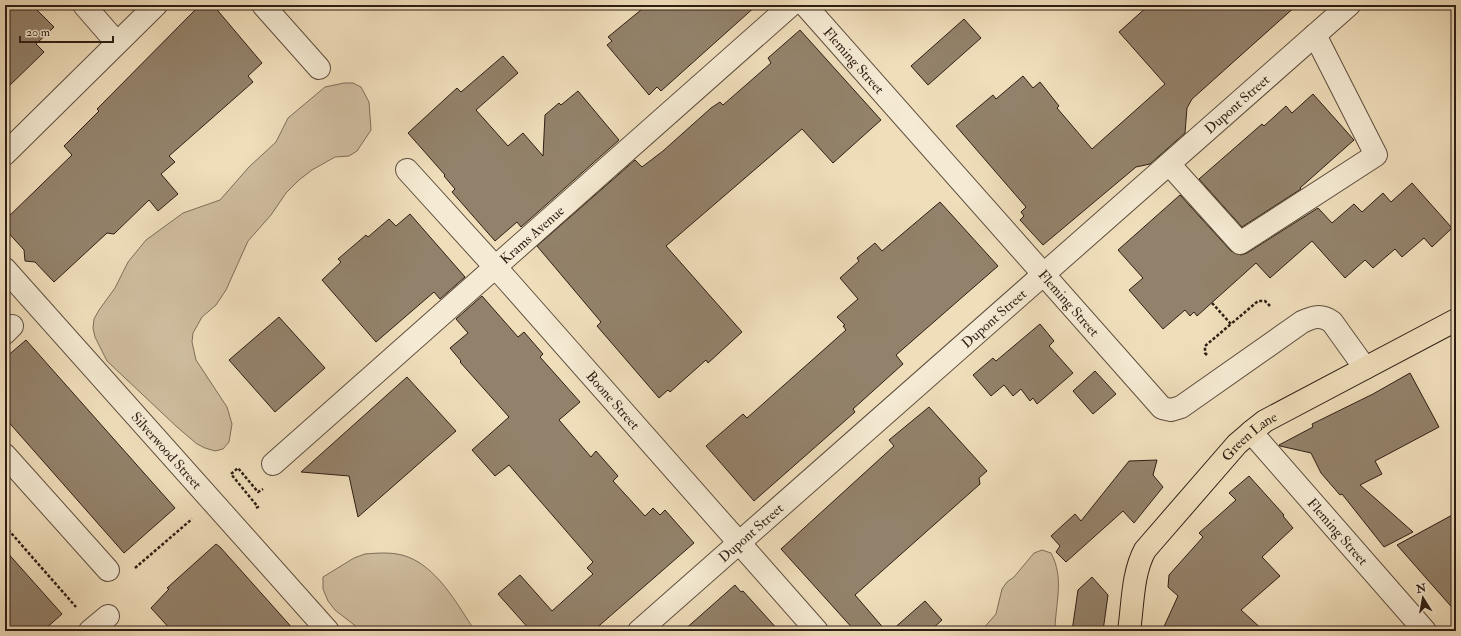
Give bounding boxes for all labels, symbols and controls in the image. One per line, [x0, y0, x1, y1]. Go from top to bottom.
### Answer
scale bar [20, 18, 113, 44]
street label: Fleming Street [820, 24, 888, 98]
text: 20 m [26, 25, 51, 40]
street label: Dupont Street [1201, 71, 1273, 137]
street label: Krams Avenue [497, 202, 568, 268]
street label: Fleming Street [1034, 266, 1103, 341]
street label: Dupont Street [958, 285, 1030, 352]
street label: Boone Street [582, 368, 643, 434]
street label: Green Lane [1218, 408, 1280, 465]
street label: Silverwood Street [128, 409, 206, 493]
street label: Fleming Street [1304, 495, 1372, 569]
street label: Dupont Street [715, 499, 787, 566]
north arrow [1403, 578, 1443, 618]
text: N [1414, 581, 1428, 596]

